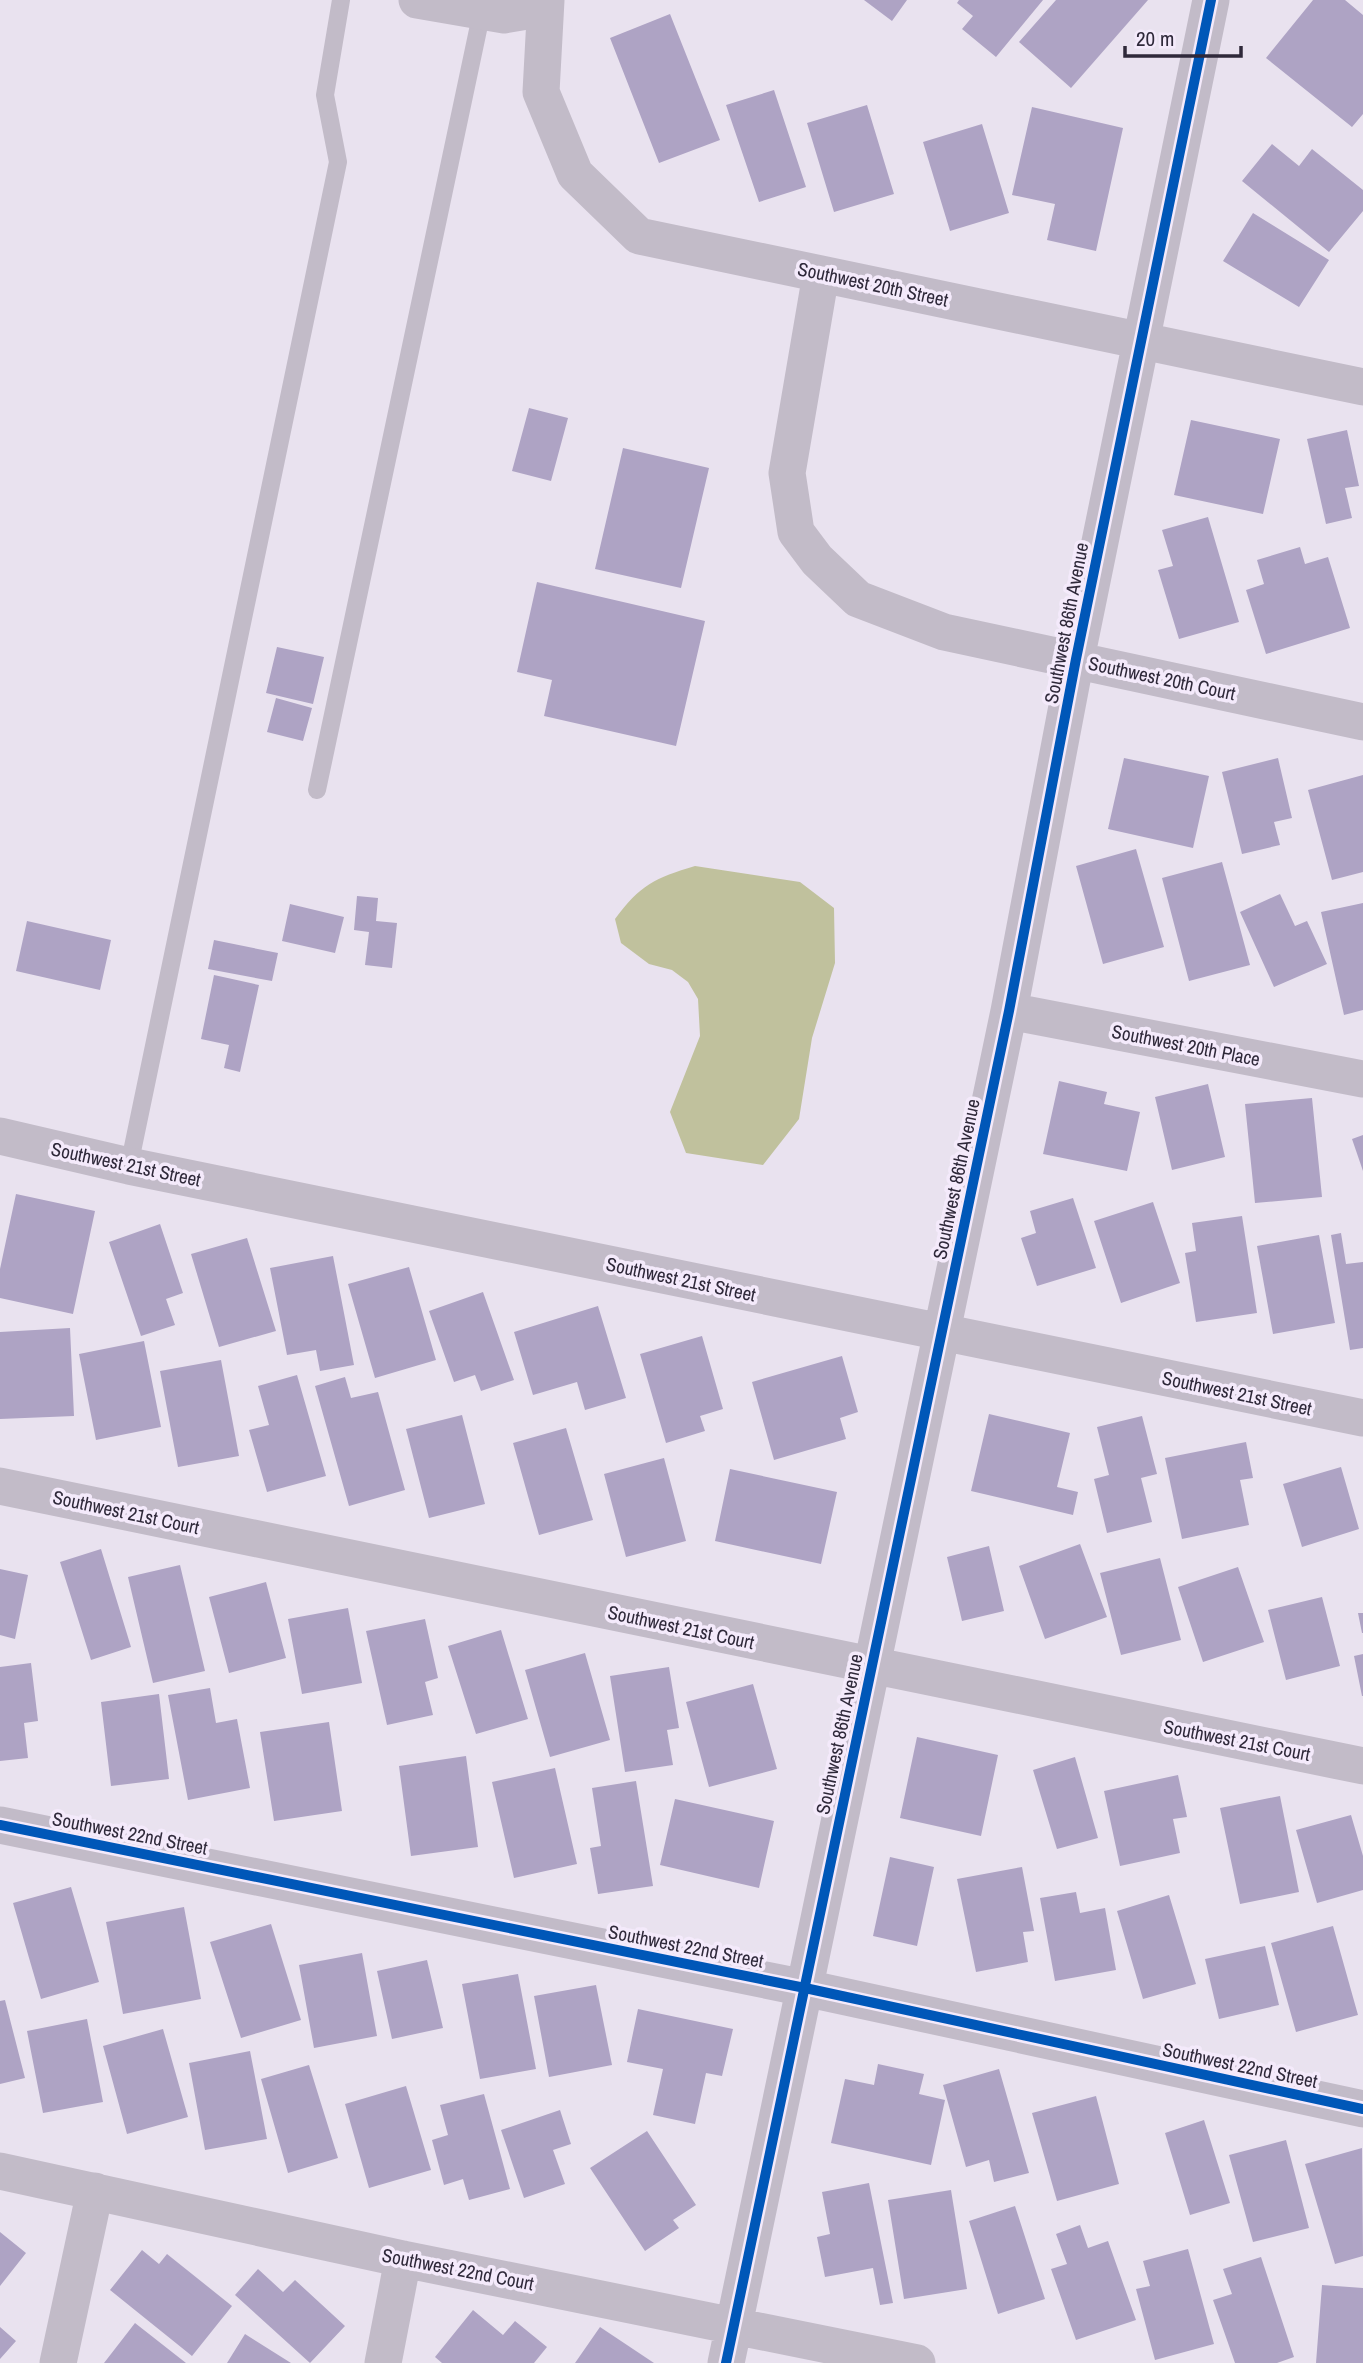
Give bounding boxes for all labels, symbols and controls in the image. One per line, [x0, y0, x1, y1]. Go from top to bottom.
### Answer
scale bar [1125, 14, 1240, 58]
text: 20 m [1136, 24, 1174, 53]
street label: Southwest 20th Street [795, 255, 951, 313]
street label: Southwest 86th Avenue [1038, 540, 1094, 706]
street label: Southwest 20th Court [1086, 650, 1239, 706]
street label: Southwest 20th Place [1110, 1018, 1262, 1072]
street label: Southwest 86th Avenue [926, 1096, 986, 1262]
street label: Southwest 21st Street [49, 1135, 204, 1193]
street label: Southwest 21st Street [604, 1250, 759, 1308]
street label: Southwest 21st Street [1160, 1364, 1315, 1422]
street label: Southwest 21st Court [50, 1484, 202, 1540]
street label: Southwest 21st Court [605, 1599, 757, 1655]
street label: Southwest 86th Avenue [809, 1651, 869, 1817]
street label: Southwest 21st Court [1161, 1713, 1313, 1767]
street label: Southwest 22nd Street [50, 1805, 211, 1861]
street label: Southwest 22nd Street [606, 1918, 767, 1974]
street label: Southwest 22nd Street [1160, 2036, 1320, 2094]
street label: Southwest 22nd Court [380, 2242, 537, 2297]

